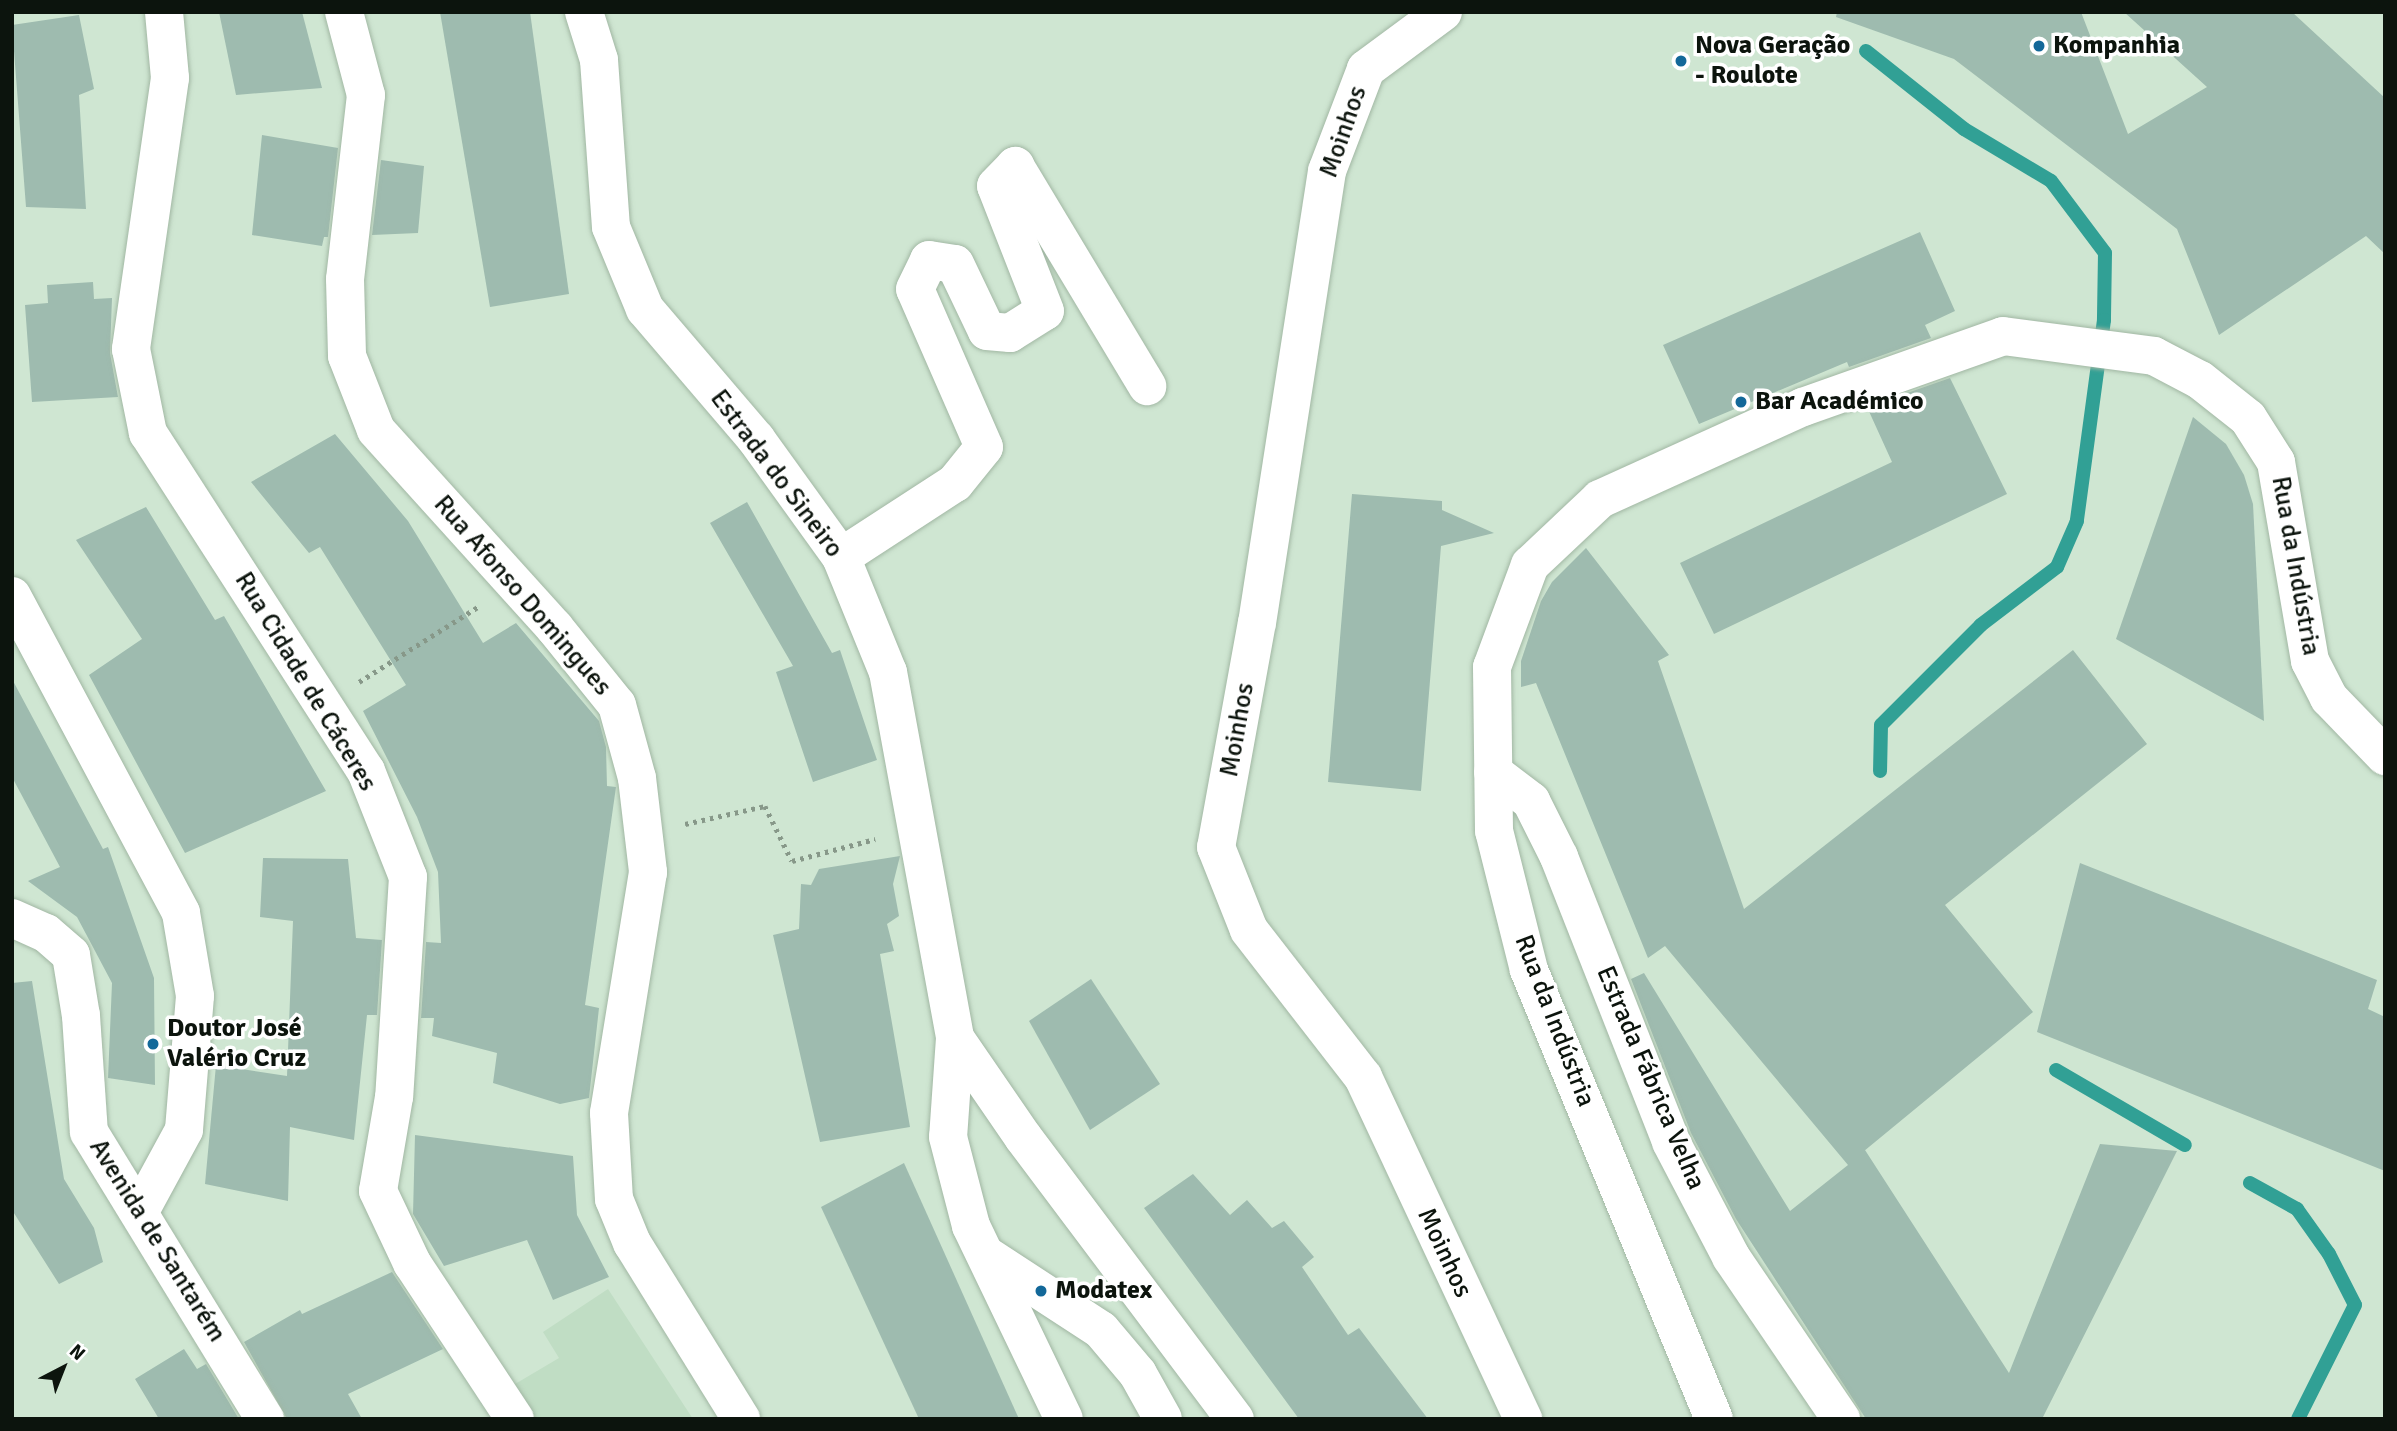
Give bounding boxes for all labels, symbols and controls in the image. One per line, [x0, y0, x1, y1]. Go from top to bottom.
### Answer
place label: Nova Geração - Roulote [1695, 30, 1850, 92]
place label: Kompanhia [2053, 30, 2180, 62]
marker: Kompanhia [2031, 38, 2047, 54]
marker: Nova Geração - Roulote [1673, 53, 1689, 69]
street label: Moinhos [1314, 82, 1374, 182]
street label: Estrada do Sineiro [703, 384, 849, 564]
place label: Bar Académico [1755, 386, 1924, 418]
marker: Bar Académico [1733, 394, 1749, 410]
street label: Rua da Indústria [2264, 474, 2326, 658]
street label: Rua Afonso Domingues [427, 490, 617, 702]
street label: Rua Cidade de Cáceres [227, 567, 383, 797]
street label: Moinhos [1214, 681, 1262, 779]
street label: Rua da Indústria [1507, 931, 1601, 1111]
street label: Estrada Fábrica Velha [1589, 962, 1711, 1194]
place label: Doutor José Valério Cruz [167, 1013, 306, 1074]
marker: Doutor José Valério Cruz [145, 1036, 161, 1052]
street label: Avenida de Santarém [82, 1134, 232, 1348]
street label: Moinhos [1410, 1203, 1478, 1303]
place label: Modatex [1055, 1275, 1152, 1307]
marker: Modatex [1033, 1283, 1049, 1299]
north arrow [28, 1333, 98, 1403]
text: N [64, 1339, 90, 1366]

